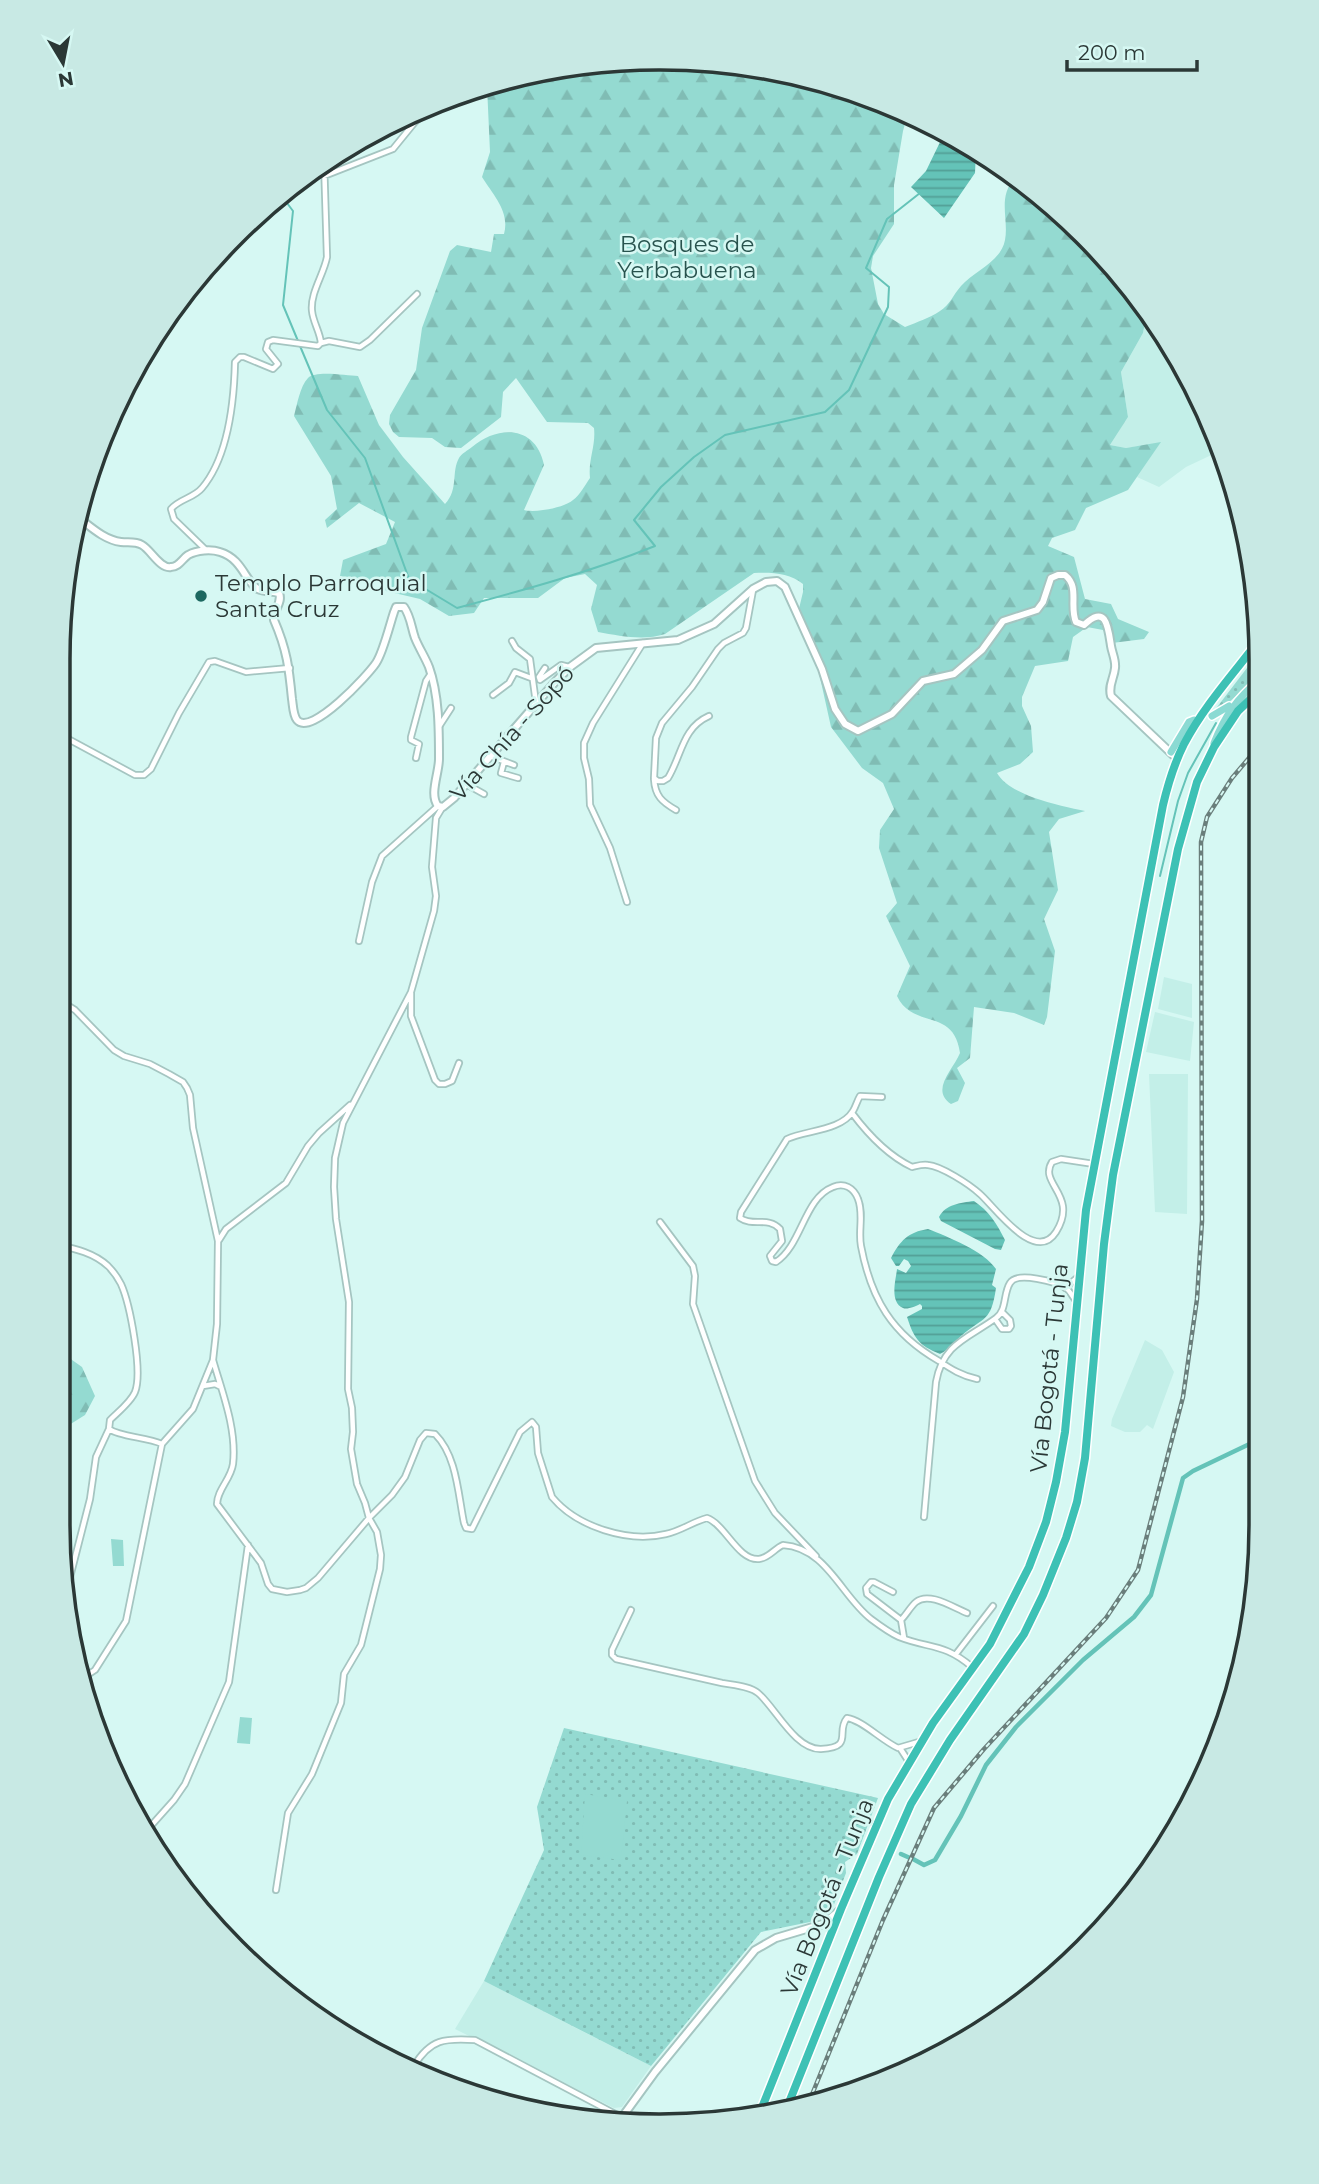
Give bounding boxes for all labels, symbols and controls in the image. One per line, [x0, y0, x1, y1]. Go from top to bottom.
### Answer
north arrow [28, 28, 98, 98]
scale bar [1067, 28, 1196, 72]
text: 200 m [1078, 40, 1145, 65]
text: N [56, 67, 75, 92]
park label: Bosques de Yerbabuena [617, 230, 757, 284]
place label: Templo Parroquial Santa Cruz [215, 569, 427, 623]
marker: Templo Parroquial Santa Cruz [193, 588, 209, 604]
street label: Vía Chía - Sopó [444, 660, 580, 806]
street label: Vía Bogotá - Tunja [1024, 1262, 1074, 1474]
street label: Vía Bogotá - Tunja [775, 1794, 879, 2000]

